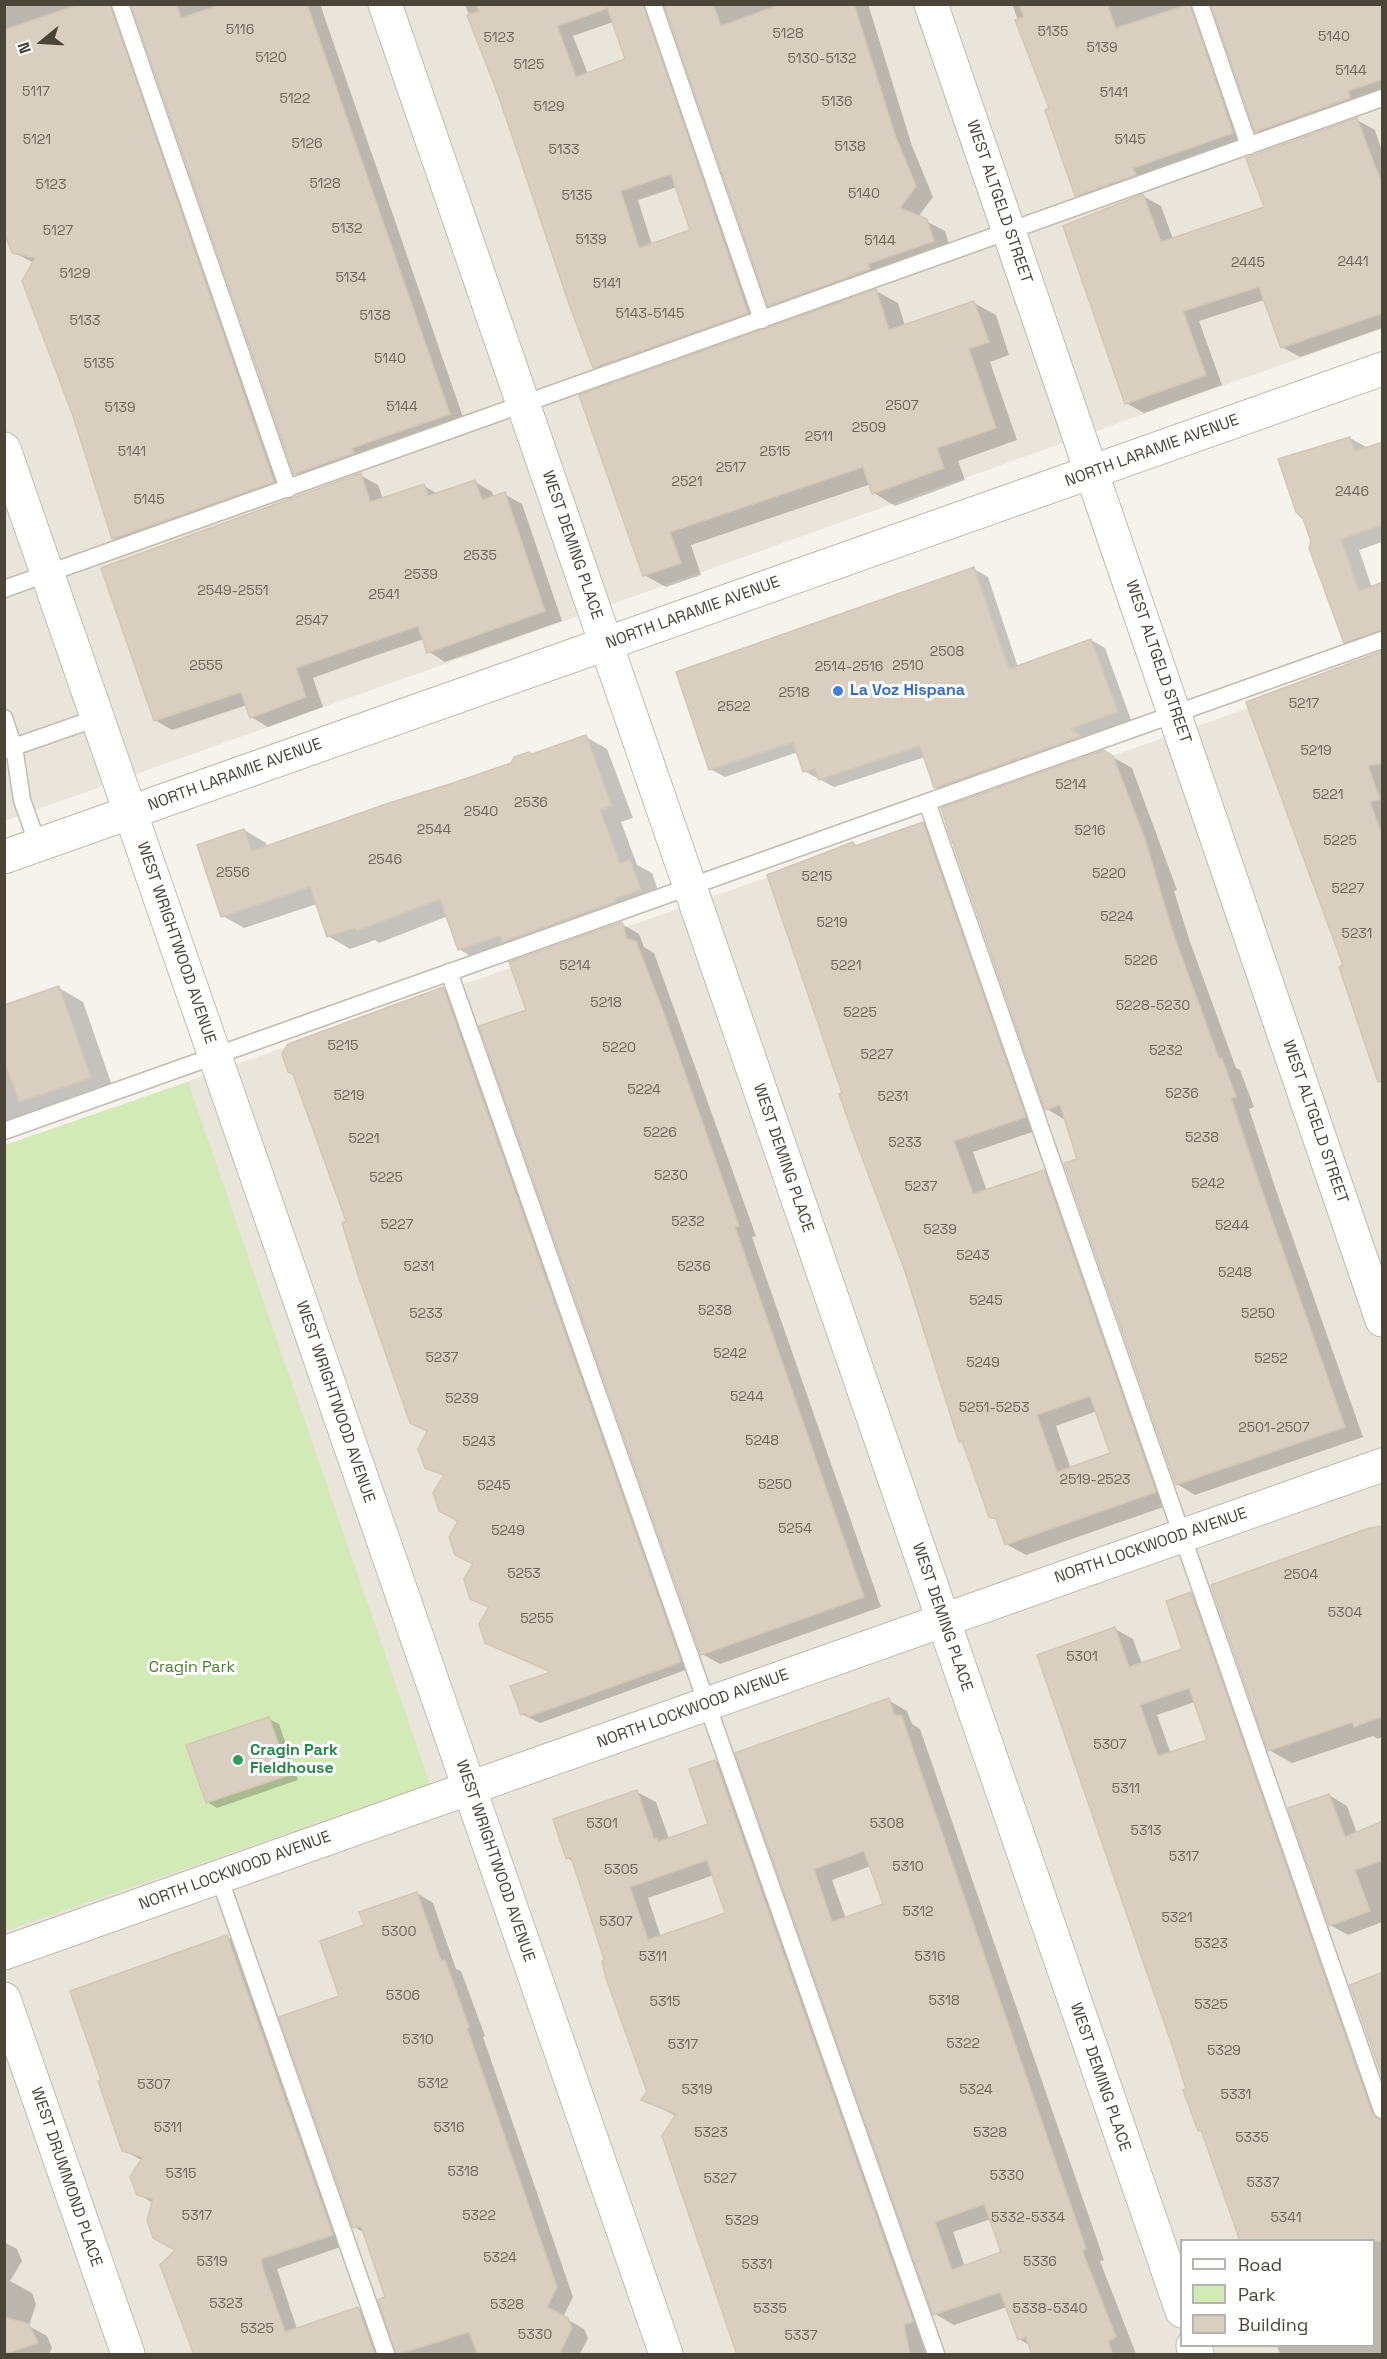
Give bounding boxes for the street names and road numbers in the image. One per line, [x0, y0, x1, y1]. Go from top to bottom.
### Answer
street label: WEST ALTGELD STREET [962, 118, 1036, 286]
street label: NORTH LARAMIE AVENUE [1062, 411, 1242, 491]
street label: WEST DEMING PLACE [538, 468, 606, 622]
street label: NORTH LARAMIE AVENUE [603, 573, 783, 653]
street label: WEST ALTGELD STREET [1121, 578, 1195, 746]
street label: NORTH LARAMIE AVENUE [145, 735, 325, 815]
street label: WEST WRIGHTWOOD AVENUE [132, 839, 220, 1047]
street label: WEST ALTGELD STREET [1278, 1038, 1352, 1206]
street label: WEST DEMING PLACE [749, 1081, 817, 1235]
street label: WEST WRIGHTWOOD AVENUE [291, 1298, 379, 1506]
street label: NORTH LOCKWOOD AVENUE [1052, 1504, 1250, 1588]
street label: WEST DEMING PLACE [908, 1540, 976, 1694]
street label: NORTH LOCKWOOD AVENUE [595, 1665, 791, 1753]
street label: WEST WRIGHTWOOD AVENUE [451, 1757, 539, 1965]
street label: NORTH LOCKWOOD AVENUE [137, 1827, 333, 1915]
street label: WEST DEMING PLACE [1066, 2000, 1134, 2154]
street label: WEST DRUMMOND PLACE [26, 2085, 106, 2269]

